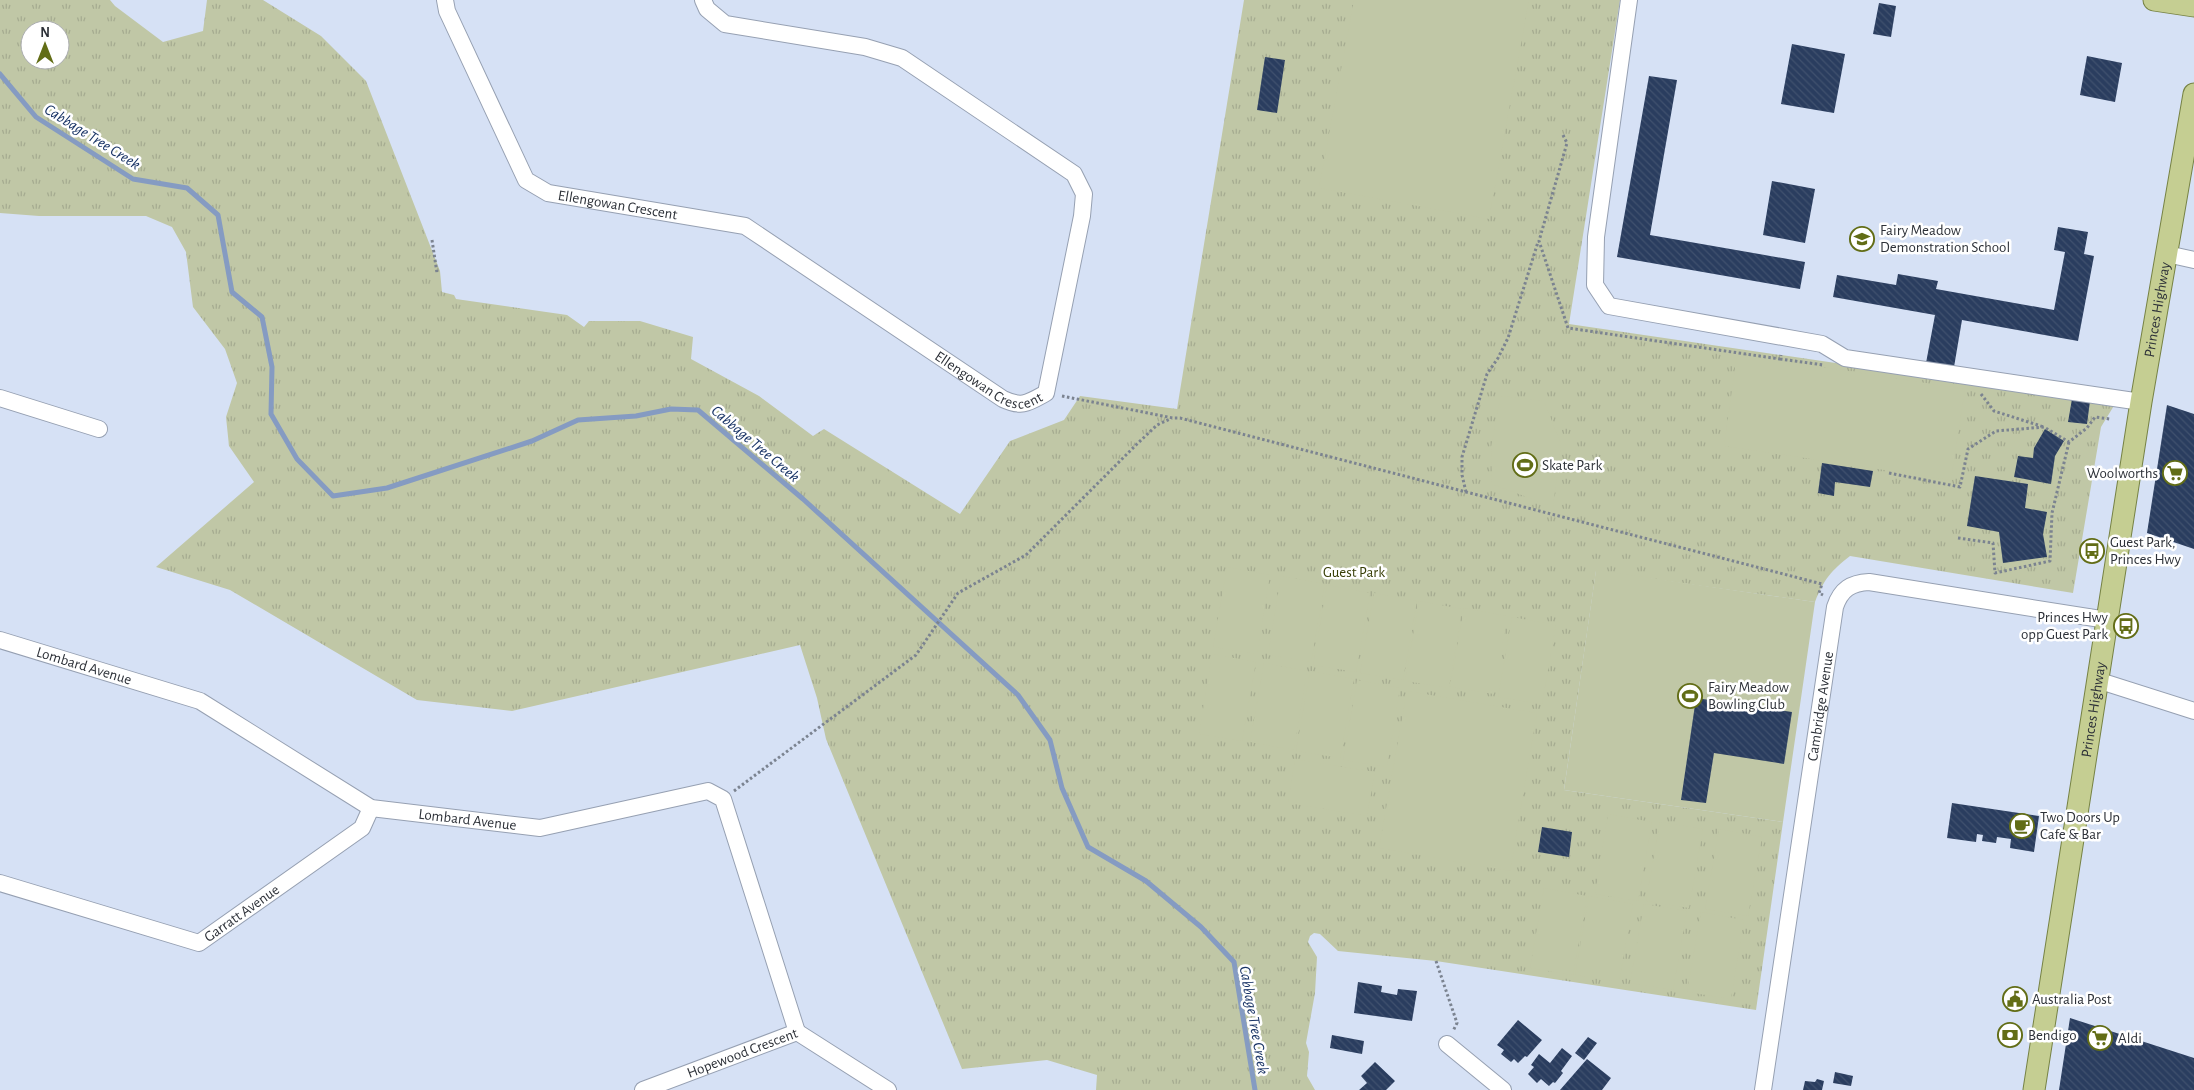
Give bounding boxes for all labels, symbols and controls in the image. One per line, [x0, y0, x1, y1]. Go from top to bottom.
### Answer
north arrow [20, 20, 70, 70]
text: N [40, 26, 50, 40]
water label: Cabbage Tree Creek [42, 101, 143, 173]
street label: Ellengowan Crescent [557, 188, 679, 223]
place label: Fairy Meadow Demonstration School [1880, 223, 2010, 255]
school or university icon: Fairy Meadow Demonstration School [1849, 226, 1875, 252]
street label: Princes Highway [2142, 260, 2173, 358]
street label: Ellengowan Crescent [932, 349, 1045, 412]
water label: Cabbage Tree Creek [708, 402, 803, 485]
sports icon: Skate Park [1512, 452, 1538, 478]
place label: Skate Park [1542, 458, 1602, 473]
supermarket icon: Woolworths [2162, 460, 2188, 486]
place label: Woolworths [2087, 466, 2158, 481]
place label: Guest Park, Princes Hwy [2110, 535, 2181, 567]
bus stop icon: Guest Park, Princes Hwy [2079, 538, 2105, 564]
park label: Guest Park [1323, 565, 1385, 580]
place label: Princes Hwy opp Guest Park [2021, 610, 2109, 642]
bus stop icon: Princes Hwy opp Guest Park [2113, 613, 2139, 639]
street label: Lombard Avenue [35, 645, 133, 688]
street label: Cambridge Avenue [1805, 650, 1836, 762]
street label: Princes Highway [2079, 660, 2109, 758]
place label: Fairy Meadow Bowling Club [1708, 680, 1789, 712]
sports icon: Fairy Meadow Bowling Club [1677, 683, 1703, 709]
street label: Lombard Avenue [418, 807, 517, 833]
place label: Two Doors Up Cafe & Bar [2040, 810, 2120, 842]
cafe icon: Two Doors Up Cafe & Bar [2009, 813, 2035, 839]
street label: Garratt Avenue [202, 882, 282, 945]
water label: Cabbage Tree Creek [1237, 965, 1271, 1076]
public building icon: Australia Post [2002, 986, 2028, 1012]
place label: Australia Post [2032, 992, 2112, 1007]
bank icon: Bendigo [1997, 1022, 2023, 1048]
street label: Hopewood Crescent [685, 1025, 800, 1081]
supermarket icon: Aldi [2087, 1025, 2113, 1051]
place label: Bendigo [2028, 1028, 2077, 1043]
place label: Aldi [2118, 1031, 2142, 1046]

